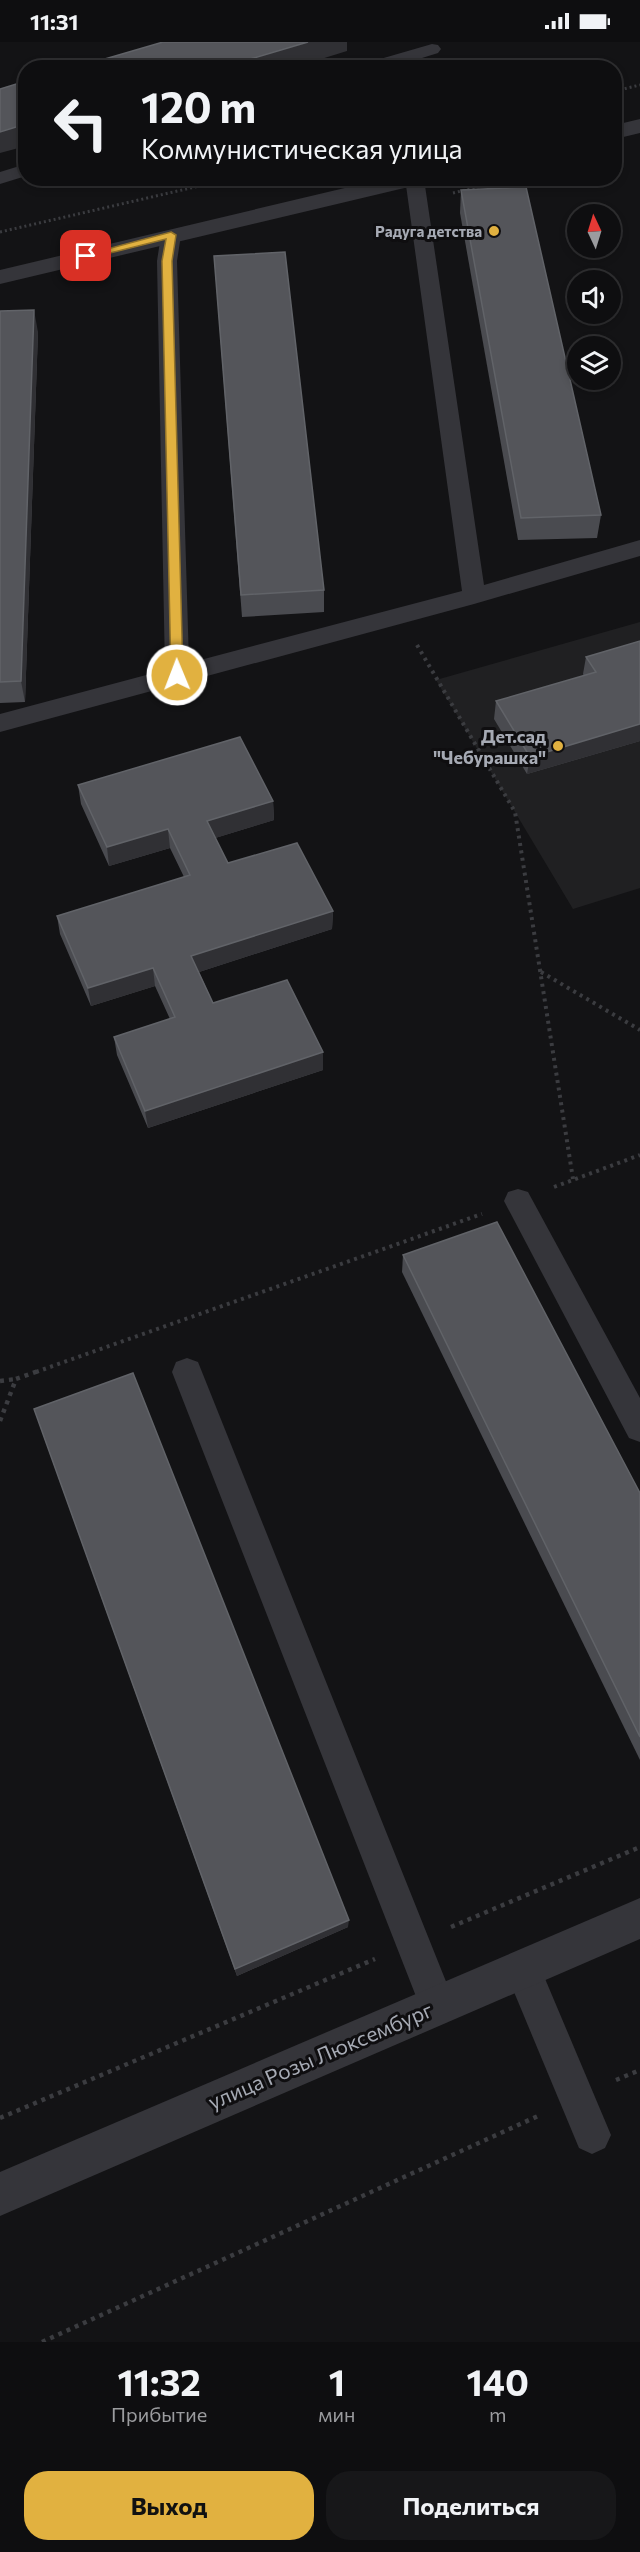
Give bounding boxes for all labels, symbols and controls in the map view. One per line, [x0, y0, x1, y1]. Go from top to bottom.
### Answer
text: 11:31 [30, 8, 79, 35]
text: 120 m [141, 80, 256, 132]
icon: left [42, 84, 120, 162]
text: Коммунистическая улица [141, 132, 462, 165]
north arrow [567, 204, 621, 258]
map controls [567, 204, 621, 390]
place label: Радуга детства [375, 222, 482, 240]
marker: Радуга детства [487, 224, 501, 238]
pin [60, 230, 111, 281]
icon: arrive [69, 239, 102, 272]
button: sound [567, 270, 621, 324]
button: layers [567, 336, 621, 390]
position arrow [145, 643, 209, 707]
place label: Дет.сад "Чебурашка" [433, 725, 546, 768]
marker: Дет.сад "Чебурашка" [551, 739, 565, 753]
street label: улица Розы Люксембург [204, 1996, 436, 2114]
text: 11:32 [118, 2359, 201, 2403]
text: 1 [329, 2359, 345, 2403]
text: 140 [467, 2359, 529, 2403]
text: Прибытие [111, 2402, 207, 2426]
text: мин [318, 2402, 355, 2426]
text: m [489, 2402, 506, 2426]
button: Выход [24, 2471, 314, 2540]
button: Поделиться [326, 2471, 616, 2540]

